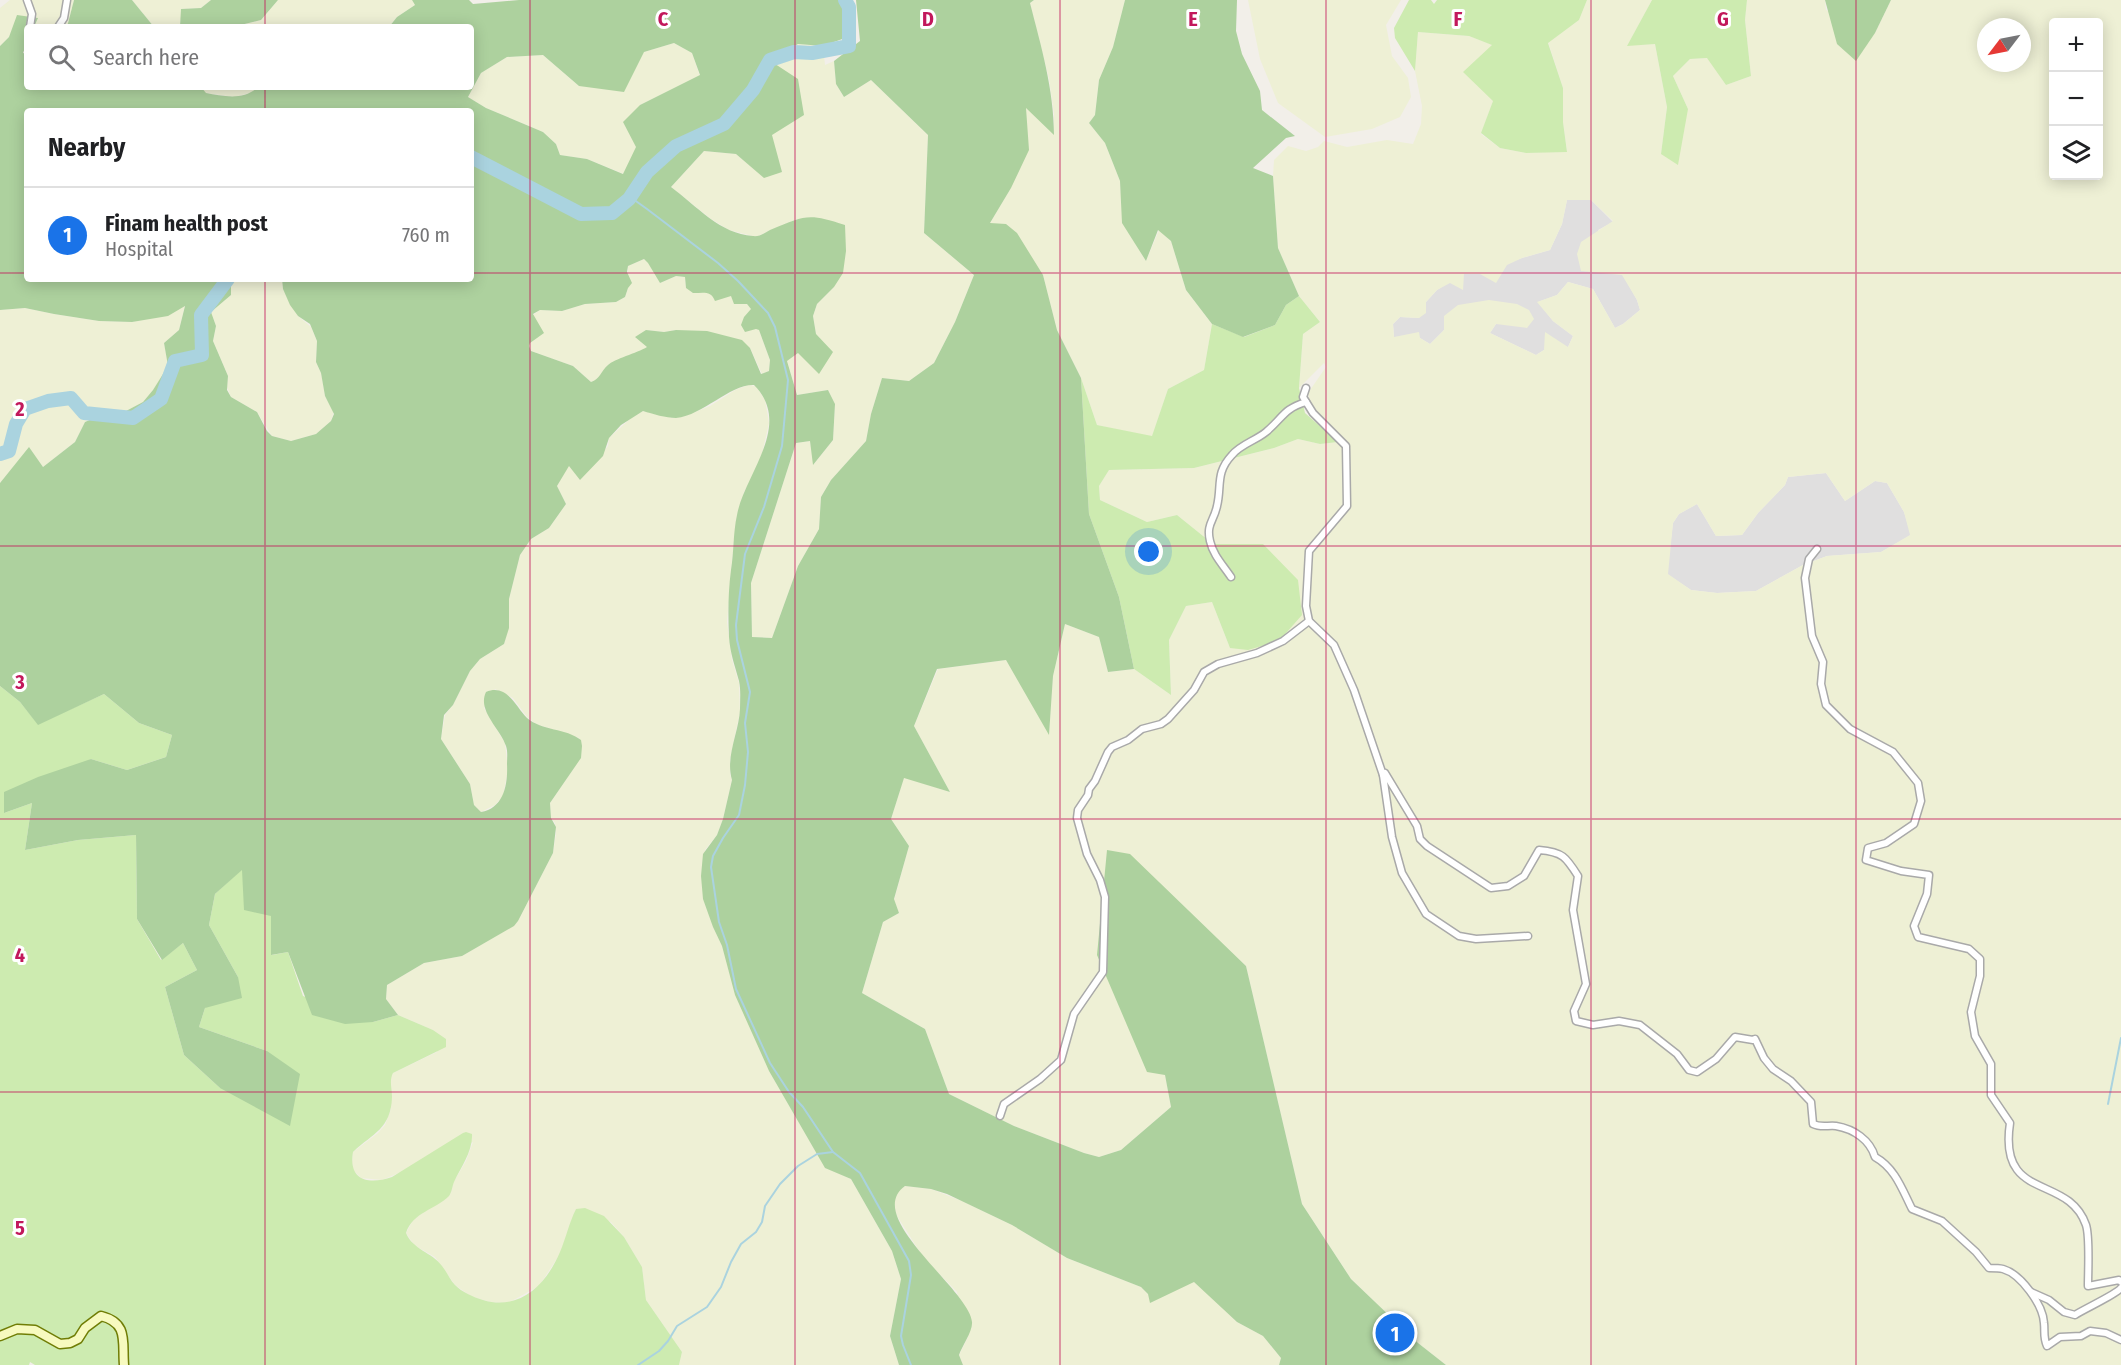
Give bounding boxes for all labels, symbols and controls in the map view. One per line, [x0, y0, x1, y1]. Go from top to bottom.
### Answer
text: C [658, 7, 669, 31]
text: D [922, 7, 934, 31]
text: E [1188, 7, 1198, 31]
text: F [1454, 7, 1463, 31]
text: G [1717, 7, 1729, 31]
north arrow [1977, 18, 2031, 72]
map controls [2049, 18, 2103, 180]
button: + [2049, 18, 2103, 72]
search box [24, 24, 474, 90]
icon: search [45, 41, 78, 74]
text: Search here [93, 44, 199, 71]
button: − [2049, 72, 2103, 126]
button: layers [2049, 126, 2103, 180]
text: Nearby [48, 132, 125, 163]
text: Finam health post [105, 210, 268, 237]
text: 1 [63, 223, 72, 247]
text: 760 m [402, 223, 450, 247]
text: Hospital [105, 237, 173, 261]
text: 2 [14, 397, 25, 421]
your location [1134, 537, 1163, 566]
text: 3 [14, 670, 25, 694]
text: 4 [15, 943, 25, 967]
text: 5 [15, 1216, 25, 1240]
pin: 1 [1376, 1310, 1414, 1356]

